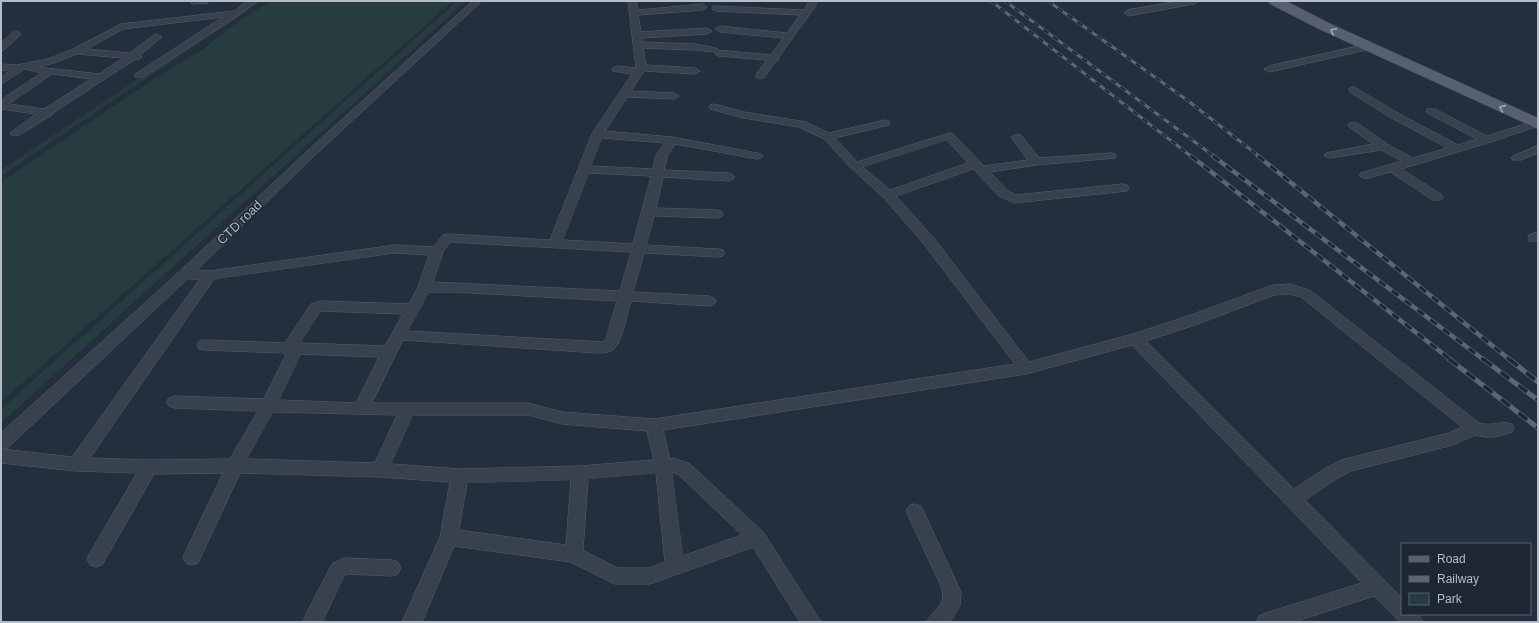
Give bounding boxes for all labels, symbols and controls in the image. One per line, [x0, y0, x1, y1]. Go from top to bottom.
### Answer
one-way arrow [1330, 28, 1338, 36]
one-way arrow [1499, 105, 1507, 113]
street label: CTD road [214, 197, 265, 247]
legend [1401, 543, 1531, 615]
text: Road [1437, 552, 1466, 566]
text: Railway [1437, 572, 1479, 586]
text: Park [1437, 592, 1463, 606]

